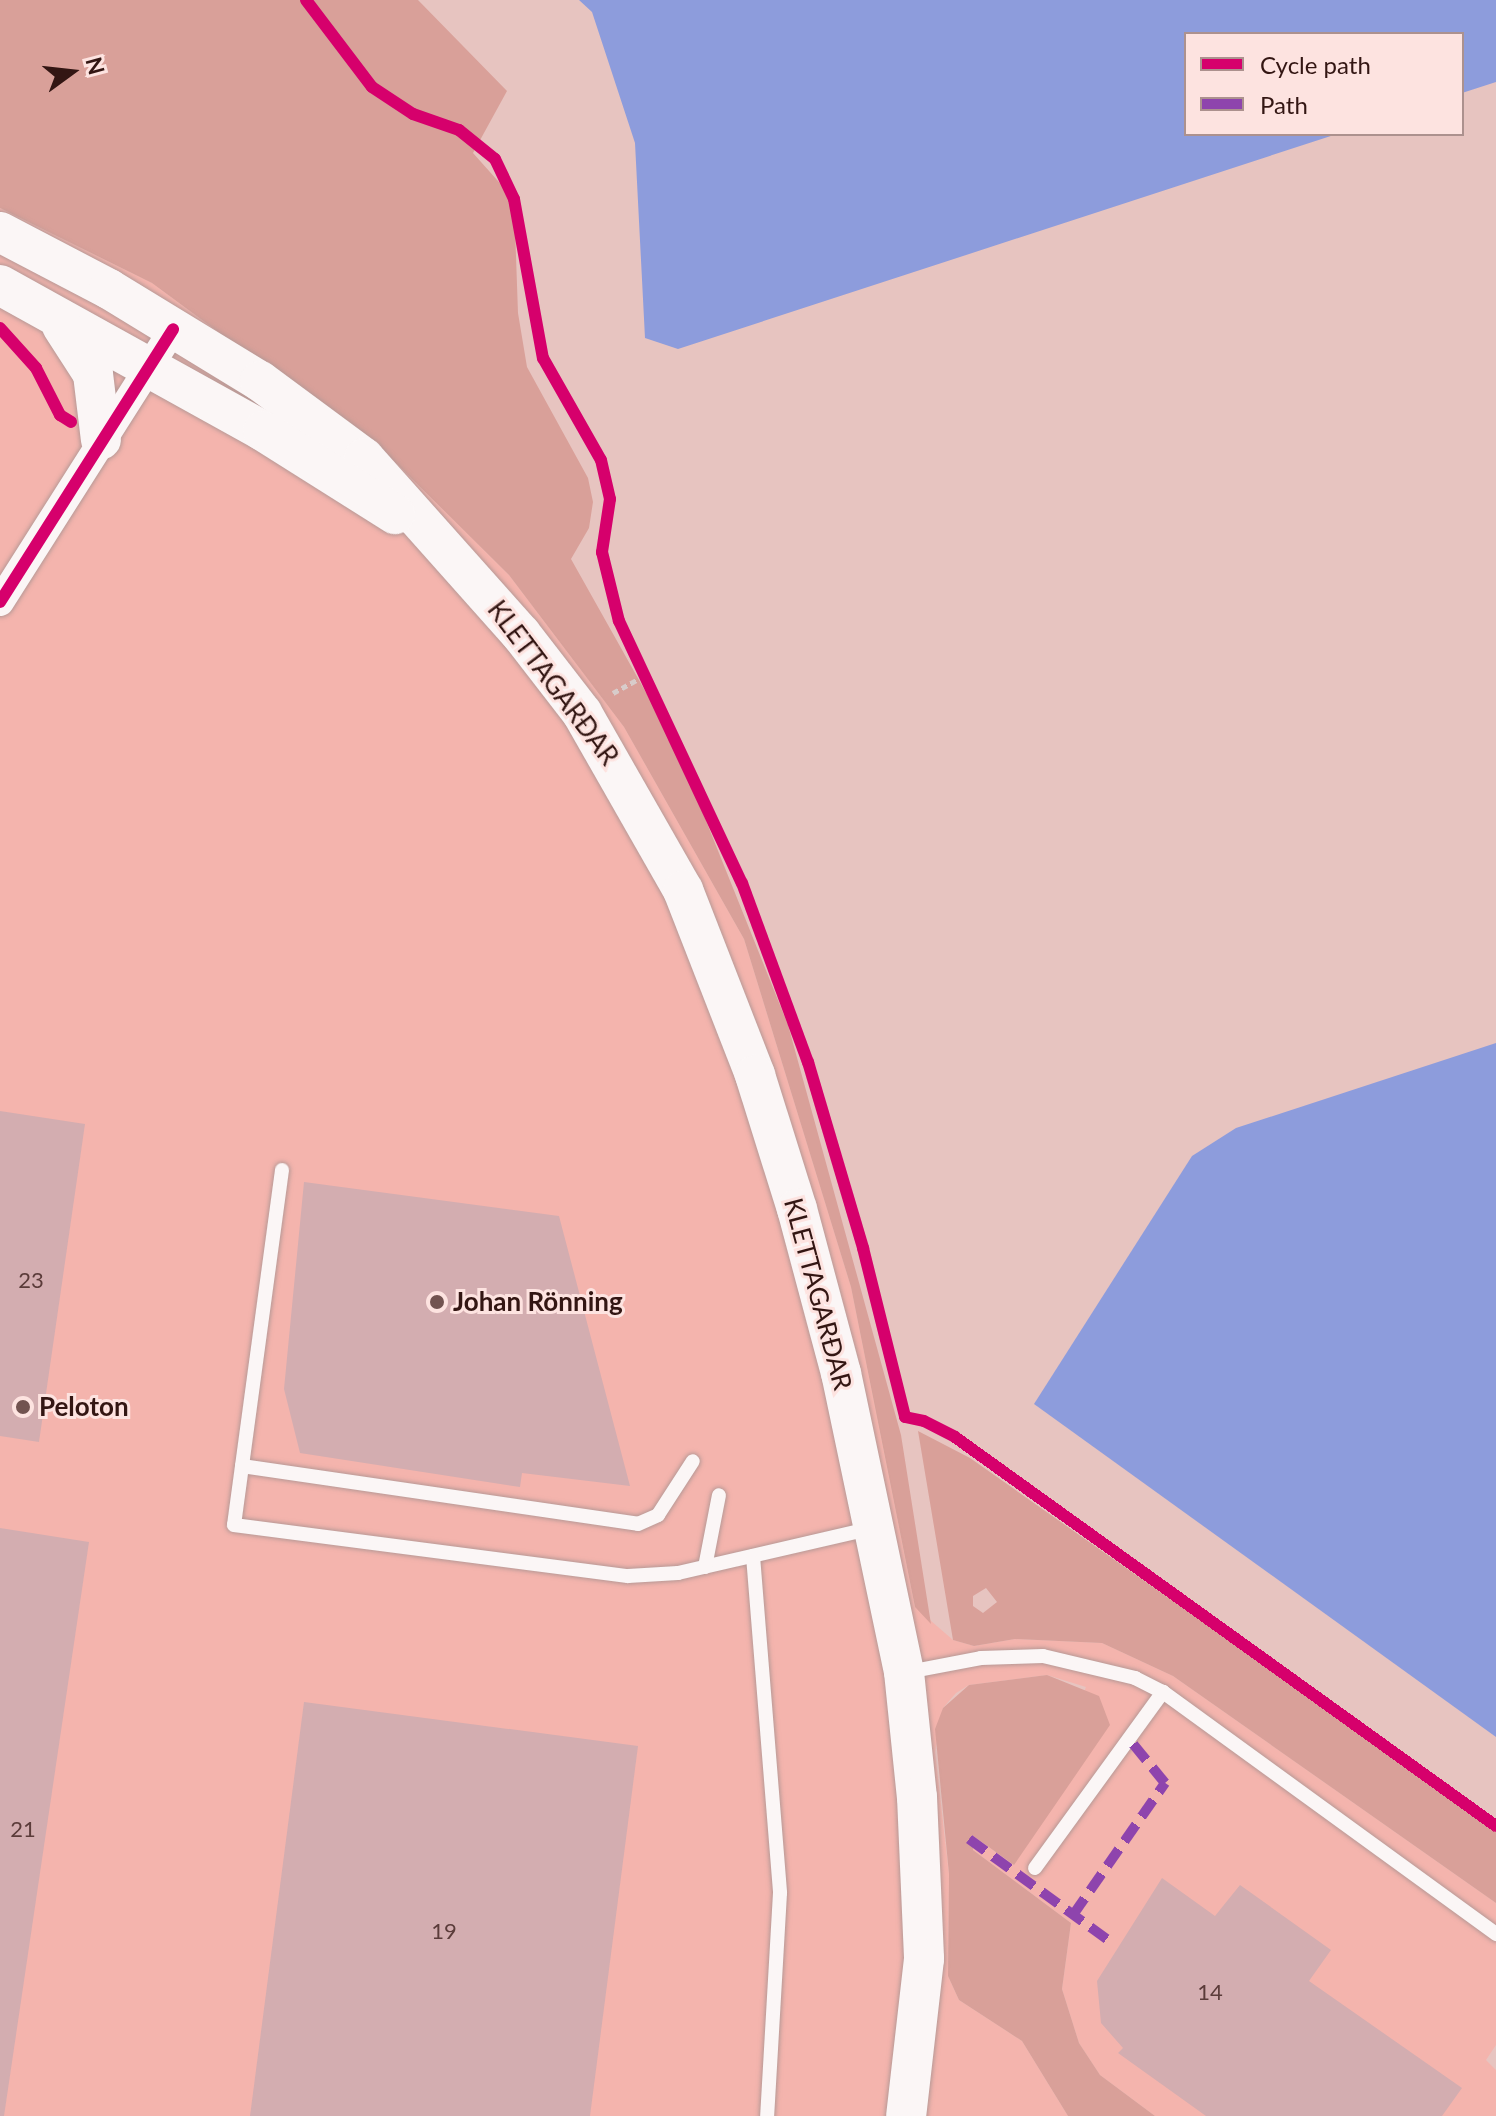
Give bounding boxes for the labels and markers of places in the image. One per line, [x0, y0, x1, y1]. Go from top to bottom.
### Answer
place label: Johan Rönning [453, 1286, 623, 1318]
marker: Johan Rönning [428, 1293, 446, 1311]
place label: Peloton [39, 1391, 129, 1423]
marker: Peloton [14, 1398, 32, 1416]

